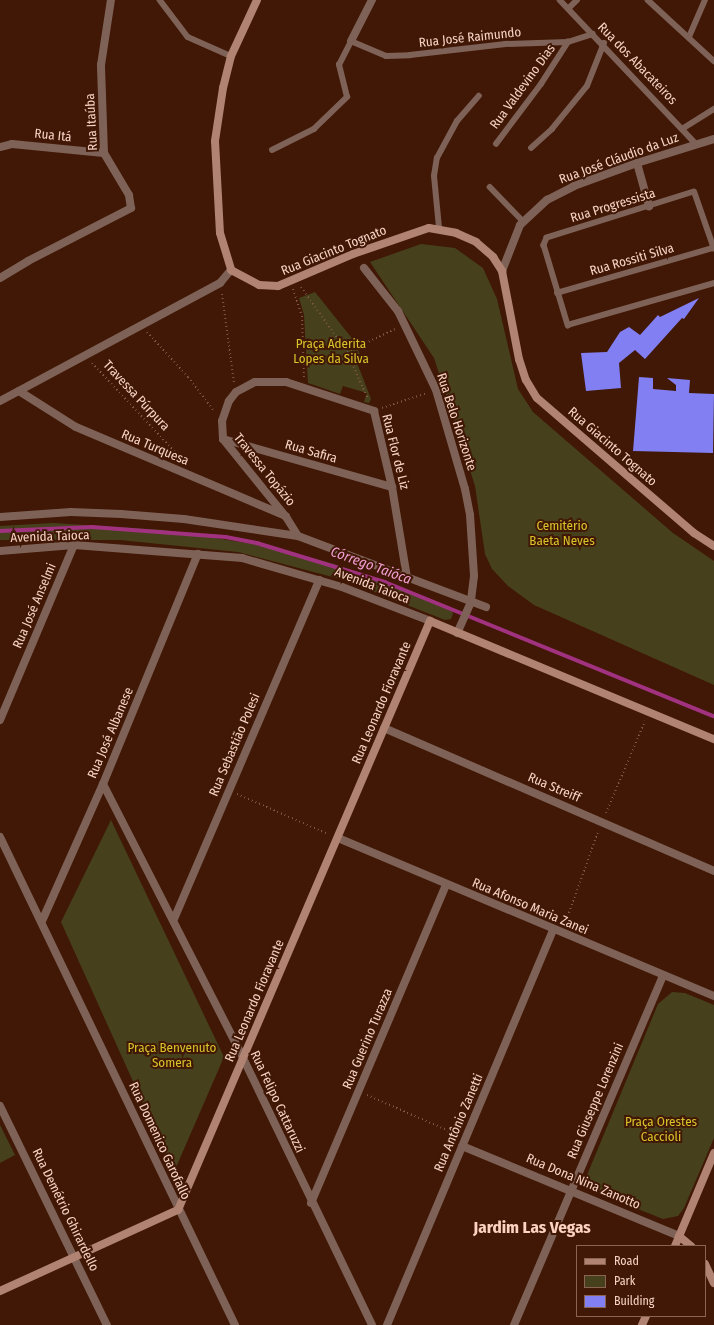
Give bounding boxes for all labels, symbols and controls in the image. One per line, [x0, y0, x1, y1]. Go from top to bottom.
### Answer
street label: Rua dos Abacateiros [594, 20, 680, 108]
street label: Rua José Raimundo [418, 25, 522, 51]
street label: Rua Valdevino Dias [487, 42, 559, 132]
street label: Rua Itaúba [83, 93, 101, 151]
street label: Rua Itá [34, 126, 72, 146]
street label: Rua José Cláudio da Luz [557, 130, 681, 188]
street label: Rua Progressista [569, 186, 657, 226]
street label: Rua Giacinto Tognato [279, 223, 389, 279]
street label: Rua Rossiti Silva [588, 241, 676, 279]
park label: Praça Aderita Lopes da Silva [293, 337, 369, 368]
street label: Travessa Púrpura [99, 358, 173, 434]
street label: Rua Belo Horizonte [433, 371, 479, 473]
street label: Rua Giacinto Tognato [564, 404, 660, 490]
street label: Rua Flor de Liz [378, 413, 412, 491]
street label: Rua Turquesa [119, 427, 191, 469]
street label: Travessa Topázio [230, 431, 298, 509]
street label: Rua Safira [283, 437, 339, 467]
park label: Cemitério Baeta Neves [529, 519, 595, 550]
street label: Avenida Taioca [10, 528, 90, 546]
water label: Córrego Taióca [328, 544, 414, 588]
street label: Rua José Anselmi [10, 561, 60, 651]
street label: Avenida Taioca [332, 565, 412, 607]
street label: Rua Leonardo Fioravante [349, 640, 415, 766]
street label: Rua José Albanese [85, 685, 137, 781]
street label: Rua Sebastião Polesi [206, 691, 264, 799]
street label: Rua Streiff [525, 770, 583, 806]
street label: Rua Afonso Maria Zanei [469, 875, 591, 939]
street label: Rua Leonardo Fioravante [222, 938, 288, 1064]
street label: Rua Guerino Turazza [340, 986, 396, 1092]
park label: Praça Benvenuto Somera [128, 1041, 216, 1072]
street label: Rua Giuseppe Lorenzini [565, 1041, 627, 1161]
street label: Rua Felipo Cattaruzzi [246, 1048, 308, 1156]
street label: Rua Antônio Zanetti [431, 1071, 487, 1175]
street label: Rua Domenico Garofallo [125, 1080, 193, 1202]
park label: Praça Orestes Caccioli [625, 1115, 697, 1146]
street label: Rua Demétrio Ghirardello [28, 1146, 102, 1274]
street label: Rua Dona Nina Zanotto [524, 1151, 642, 1213]
district label: Jardim Las Vegas [473, 1218, 591, 1238]
legend [576, 1245, 706, 1317]
text: Road [614, 1254, 639, 1268]
text: Park [614, 1274, 635, 1288]
text: Building [614, 1294, 654, 1308]

